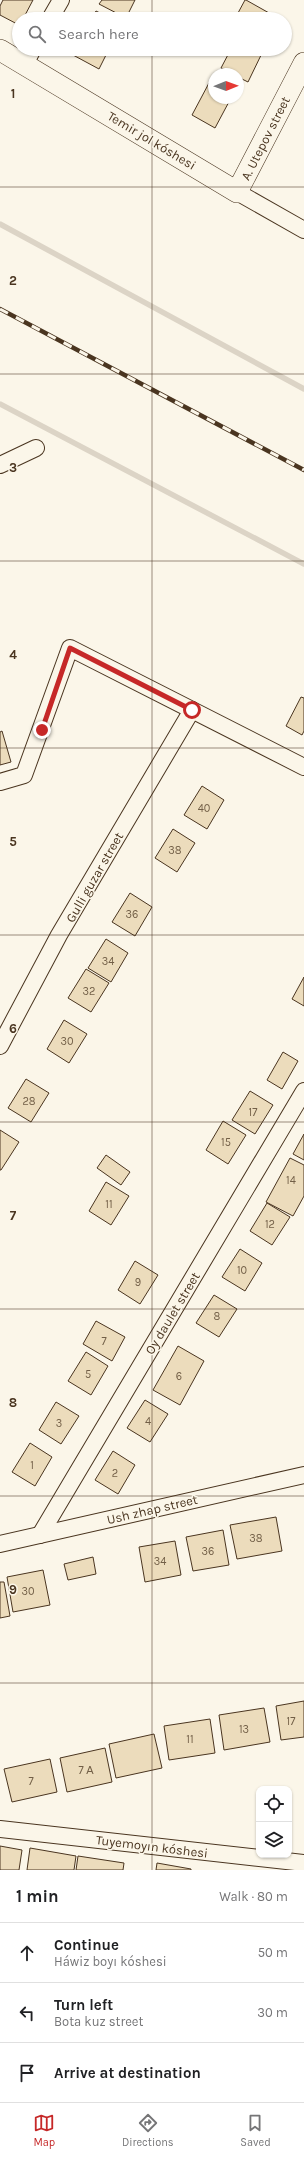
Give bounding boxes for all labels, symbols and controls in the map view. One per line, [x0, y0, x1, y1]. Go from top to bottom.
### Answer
search box [12, 12, 292, 56]
icon: search [26, 23, 48, 45]
text: Search here [58, 25, 139, 43]
north arrow [208, 68, 244, 104]
text: 1 [11, 86, 15, 101]
street label: A. Utepov street [238, 94, 293, 183]
street label: Temir jol kóshesi [105, 108, 199, 173]
text: 2 [9, 273, 17, 288]
text: 3 [9, 460, 17, 475]
text: 4 [9, 647, 17, 662]
route start [183, 701, 201, 719]
route end [33, 721, 51, 739]
house number: 40 [198, 802, 210, 815]
street label: Gulli guzar street [63, 829, 126, 925]
text: 5 [9, 834, 17, 849]
house number: 38 [168, 844, 182, 857]
house number: 36 [126, 908, 138, 921]
house number: 34 [102, 955, 114, 968]
house number: 32 [83, 985, 95, 998]
text: 6 [9, 1021, 17, 1036]
house number: 30 [60, 1035, 74, 1048]
house number: 28 [22, 1095, 36, 1108]
house number: 17 [249, 1106, 257, 1119]
house number: 15 [221, 1136, 231, 1149]
house number: 14 [286, 1174, 296, 1187]
house number: 11 [105, 1198, 113, 1211]
text: 7 [10, 1208, 17, 1223]
house number: 12 [265, 1218, 275, 1231]
house number: 10 [237, 1264, 247, 1277]
street label: Oy daulet street [142, 1269, 203, 1357]
house number: 9 [135, 1276, 141, 1289]
house number: 8 [214, 1310, 221, 1323]
house number: 7 [101, 1335, 107, 1348]
house number: 5 [85, 1368, 91, 1381]
house number: 6 [176, 1370, 182, 1383]
text: 8 [9, 1395, 17, 1410]
house number: 4 [145, 1415, 151, 1428]
house number: 3 [56, 1417, 62, 1430]
house number: 1 [30, 1459, 34, 1472]
house number: 2 [112, 1467, 118, 1480]
street label: Ush zhap street [105, 1492, 199, 1527]
house number: 38 [249, 1532, 263, 1545]
house number: 36 [202, 1545, 214, 1558]
house number: 34 [154, 1555, 166, 1568]
text: 9 [9, 1582, 17, 1597]
house number: 30 [21, 1585, 35, 1598]
house number: 17 [287, 1715, 295, 1728]
house number: 13 [239, 1723, 249, 1736]
house number: 11 [186, 1733, 194, 1746]
house number: 7 А [78, 1764, 94, 1777]
house number: 7 [28, 1775, 34, 1788]
map controls [256, 1786, 292, 1858]
button: locate [256, 1786, 292, 1822]
button: layers [256, 1822, 292, 1858]
street label: Tuyemoyın kóshesi [95, 1832, 209, 1861]
text: 1 min [16, 1886, 59, 1906]
text: Walk · 80 m [219, 1889, 288, 1904]
text: Continue [54, 1936, 119, 1954]
icon: ahead [16, 1942, 38, 1964]
text: 50 m [258, 1945, 288, 1960]
text: Háwiz boyı kóshesi [54, 1954, 167, 1969]
text: Turn left [54, 1996, 113, 2014]
icon: left [16, 2002, 38, 2024]
text: 30 m [257, 2005, 288, 2020]
text: Bota kuz street [54, 2014, 143, 2029]
icon: arrive [16, 2062, 38, 2084]
text: Arrive at destination [54, 2064, 201, 2082]
tab: Map [33, 2112, 55, 2149]
tab: Directions [122, 2112, 174, 2149]
tab: Saved [240, 2112, 271, 2149]

